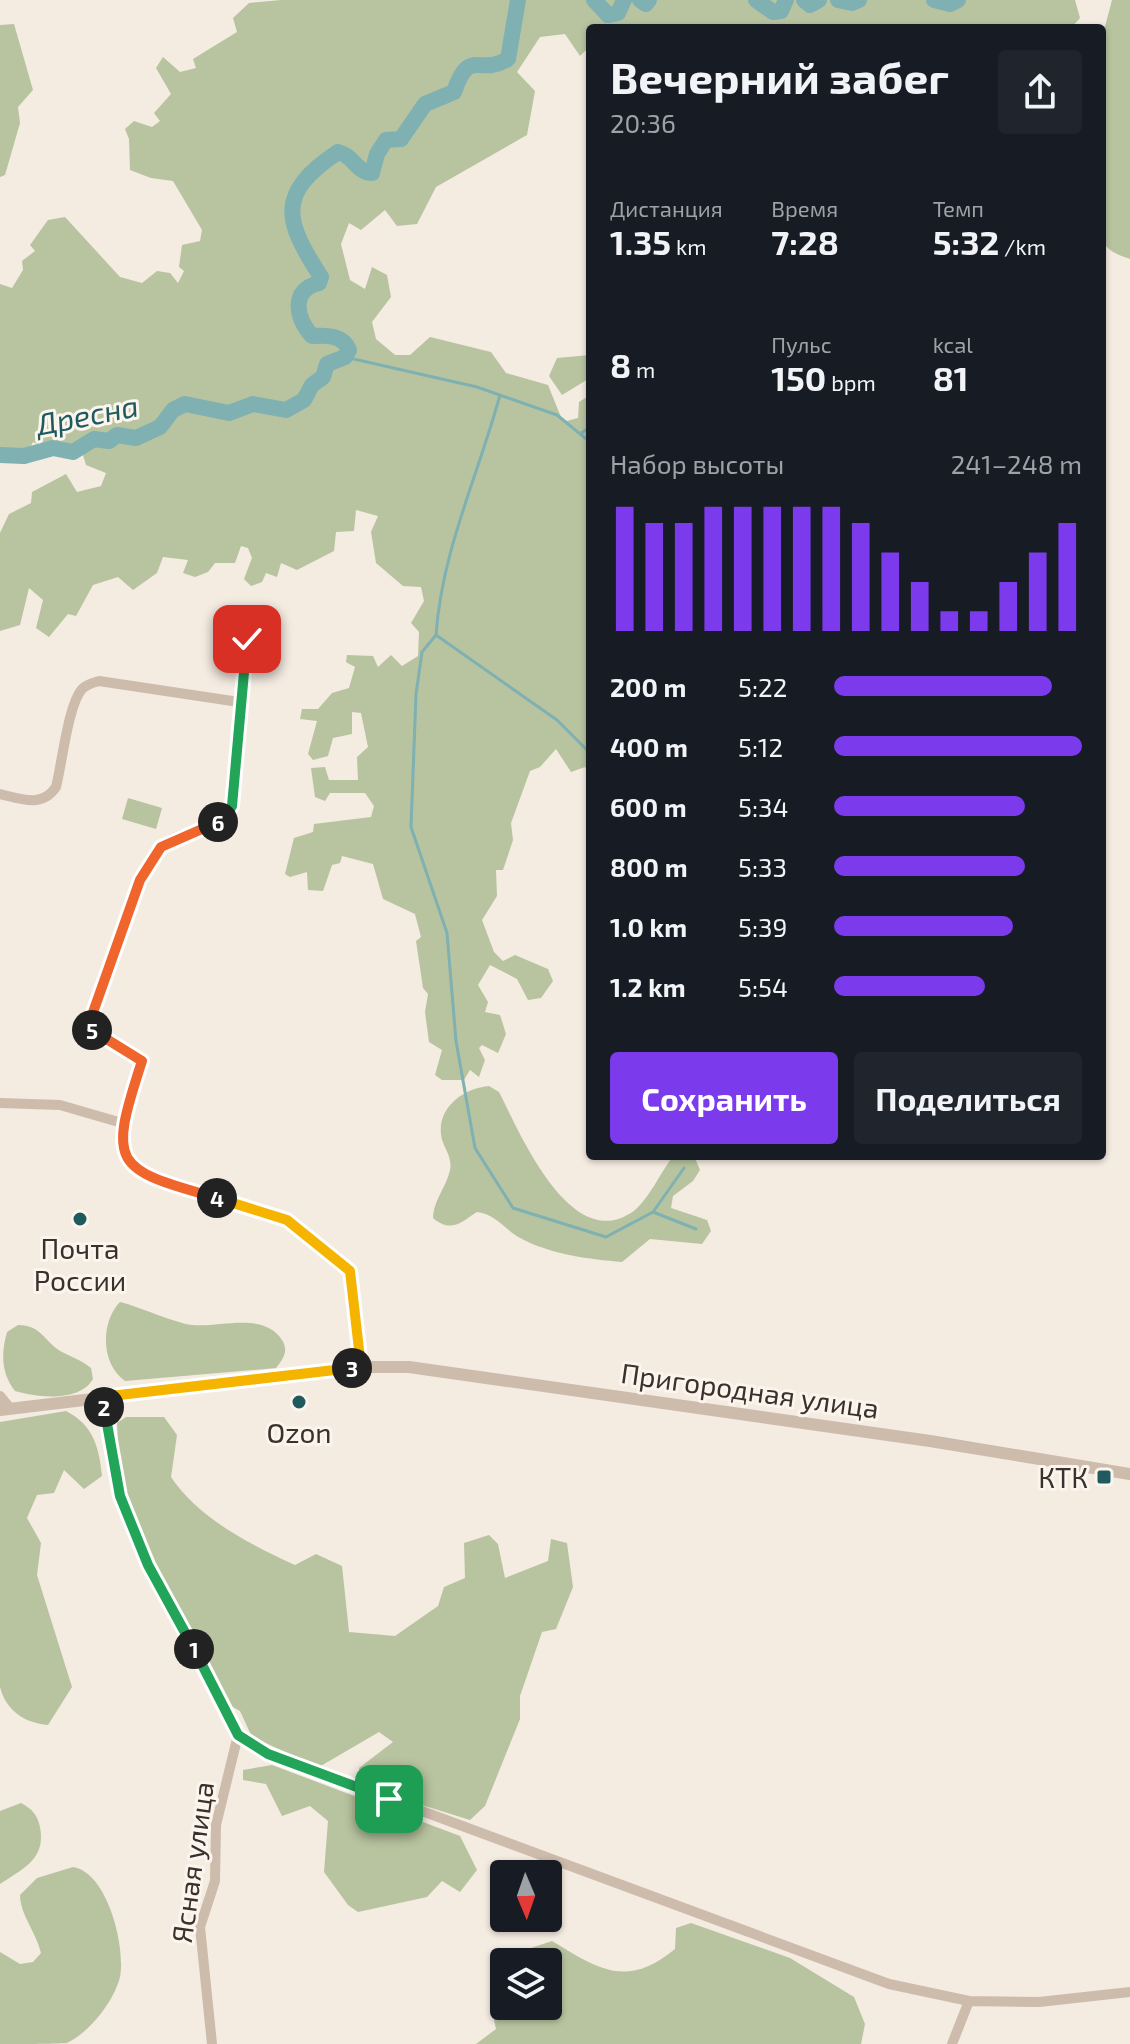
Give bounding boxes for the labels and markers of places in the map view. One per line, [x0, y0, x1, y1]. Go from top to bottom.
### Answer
pin [213, 605, 281, 673]
pin: 6 [198, 802, 238, 842]
pin: 5 [72, 1010, 112, 1050]
pin: 4 [197, 1178, 237, 1218]
marker: Почта России [71, 1210, 89, 1228]
place label: Почта России [34, 1231, 126, 1297]
pin: 3 [332, 1348, 372, 1388]
pin: 2 [84, 1387, 124, 1427]
marker: Ozon [290, 1393, 308, 1411]
place label: Ozon [266, 1415, 332, 1449]
place label: КТК [1038, 1460, 1088, 1494]
marker: КТК [1095, 1468, 1113, 1486]
pin: 1 [174, 1629, 214, 1669]
pin [355, 1765, 423, 1833]

